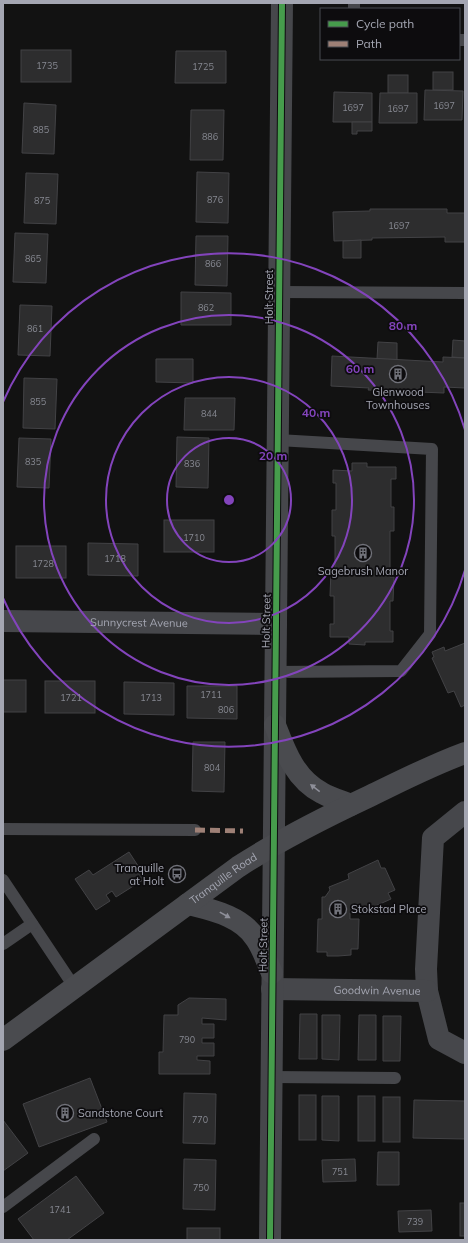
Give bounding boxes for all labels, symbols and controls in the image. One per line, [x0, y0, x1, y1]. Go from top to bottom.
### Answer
legend [320, 8, 460, 60]
text: Cycle path [356, 16, 414, 31]
text: Path [356, 36, 382, 51]
house number: 1735 [36, 60, 58, 71]
house number: 1725 [192, 61, 214, 72]
house number: 1697 [433, 100, 455, 111]
house number: 1697 [342, 102, 364, 113]
house number: 1697 [387, 103, 409, 114]
house number: 885 [33, 124, 50, 135]
house number: 886 [202, 131, 218, 142]
house number: 876 [207, 194, 223, 205]
house number: 875 [34, 195, 51, 206]
house number: 1697 [388, 220, 410, 231]
house number: 865 [25, 253, 42, 264]
house number: 866 [205, 258, 221, 269]
street label: Holt Street [262, 270, 276, 324]
house number: 862 [198, 302, 214, 313]
text: 80 m [389, 318, 417, 333]
house number: 861 [27, 323, 43, 334]
text: 60 m [346, 361, 374, 376]
building icon: Glenwood Townhouses [388, 364, 408, 384]
place label: Glenwood Townhouses [366, 385, 430, 412]
house number: 855 [30, 396, 47, 407]
text: 40 m [302, 405, 330, 420]
house number: 844 [201, 408, 218, 419]
text: 20 m [259, 448, 287, 463]
house number: 835 [25, 456, 42, 467]
house number: 836 [184, 458, 200, 469]
centre of rings [222, 493, 236, 507]
house number: 1710 [183, 532, 205, 543]
building icon: Sagebrush Manor [353, 543, 373, 563]
house number: 1718 [104, 553, 126, 564]
house number: 1728 [32, 558, 54, 569]
place label: Sagebrush Manor [318, 564, 408, 578]
street label: Holt Street [259, 594, 273, 648]
street label: Sunnycrest Avenue [90, 615, 188, 630]
house number: 1711 [200, 689, 222, 700]
house number: 1721 [60, 692, 82, 703]
house number: 1713 [140, 692, 162, 703]
house number: 806 [218, 704, 234, 715]
house number: 804 [204, 762, 221, 773]
one-way arrow [310, 784, 321, 793]
street label: Tranquille Road [187, 850, 260, 907]
place label: Tranquille at Holt [114, 861, 164, 888]
bus stop icon: Tranquille at Holt [167, 864, 187, 884]
building icon: Stokstad Place [328, 899, 348, 919]
place label: Stokstad Place [351, 902, 427, 916]
one-way arrow [219, 912, 231, 919]
street label: Holt Street [256, 918, 270, 972]
street label: Goodwin Avenue [333, 983, 421, 998]
house number: 790 [179, 1034, 195, 1045]
building icon: Sandstone Court [55, 1103, 75, 1123]
place label: Sandstone Court [78, 1106, 163, 1120]
house number: 770 [192, 1114, 208, 1125]
house number: 751 [332, 1166, 348, 1177]
house number: 750 [193, 1182, 209, 1193]
house number: 1741 [49, 1204, 71, 1215]
house number: 739 [407, 1216, 423, 1227]

